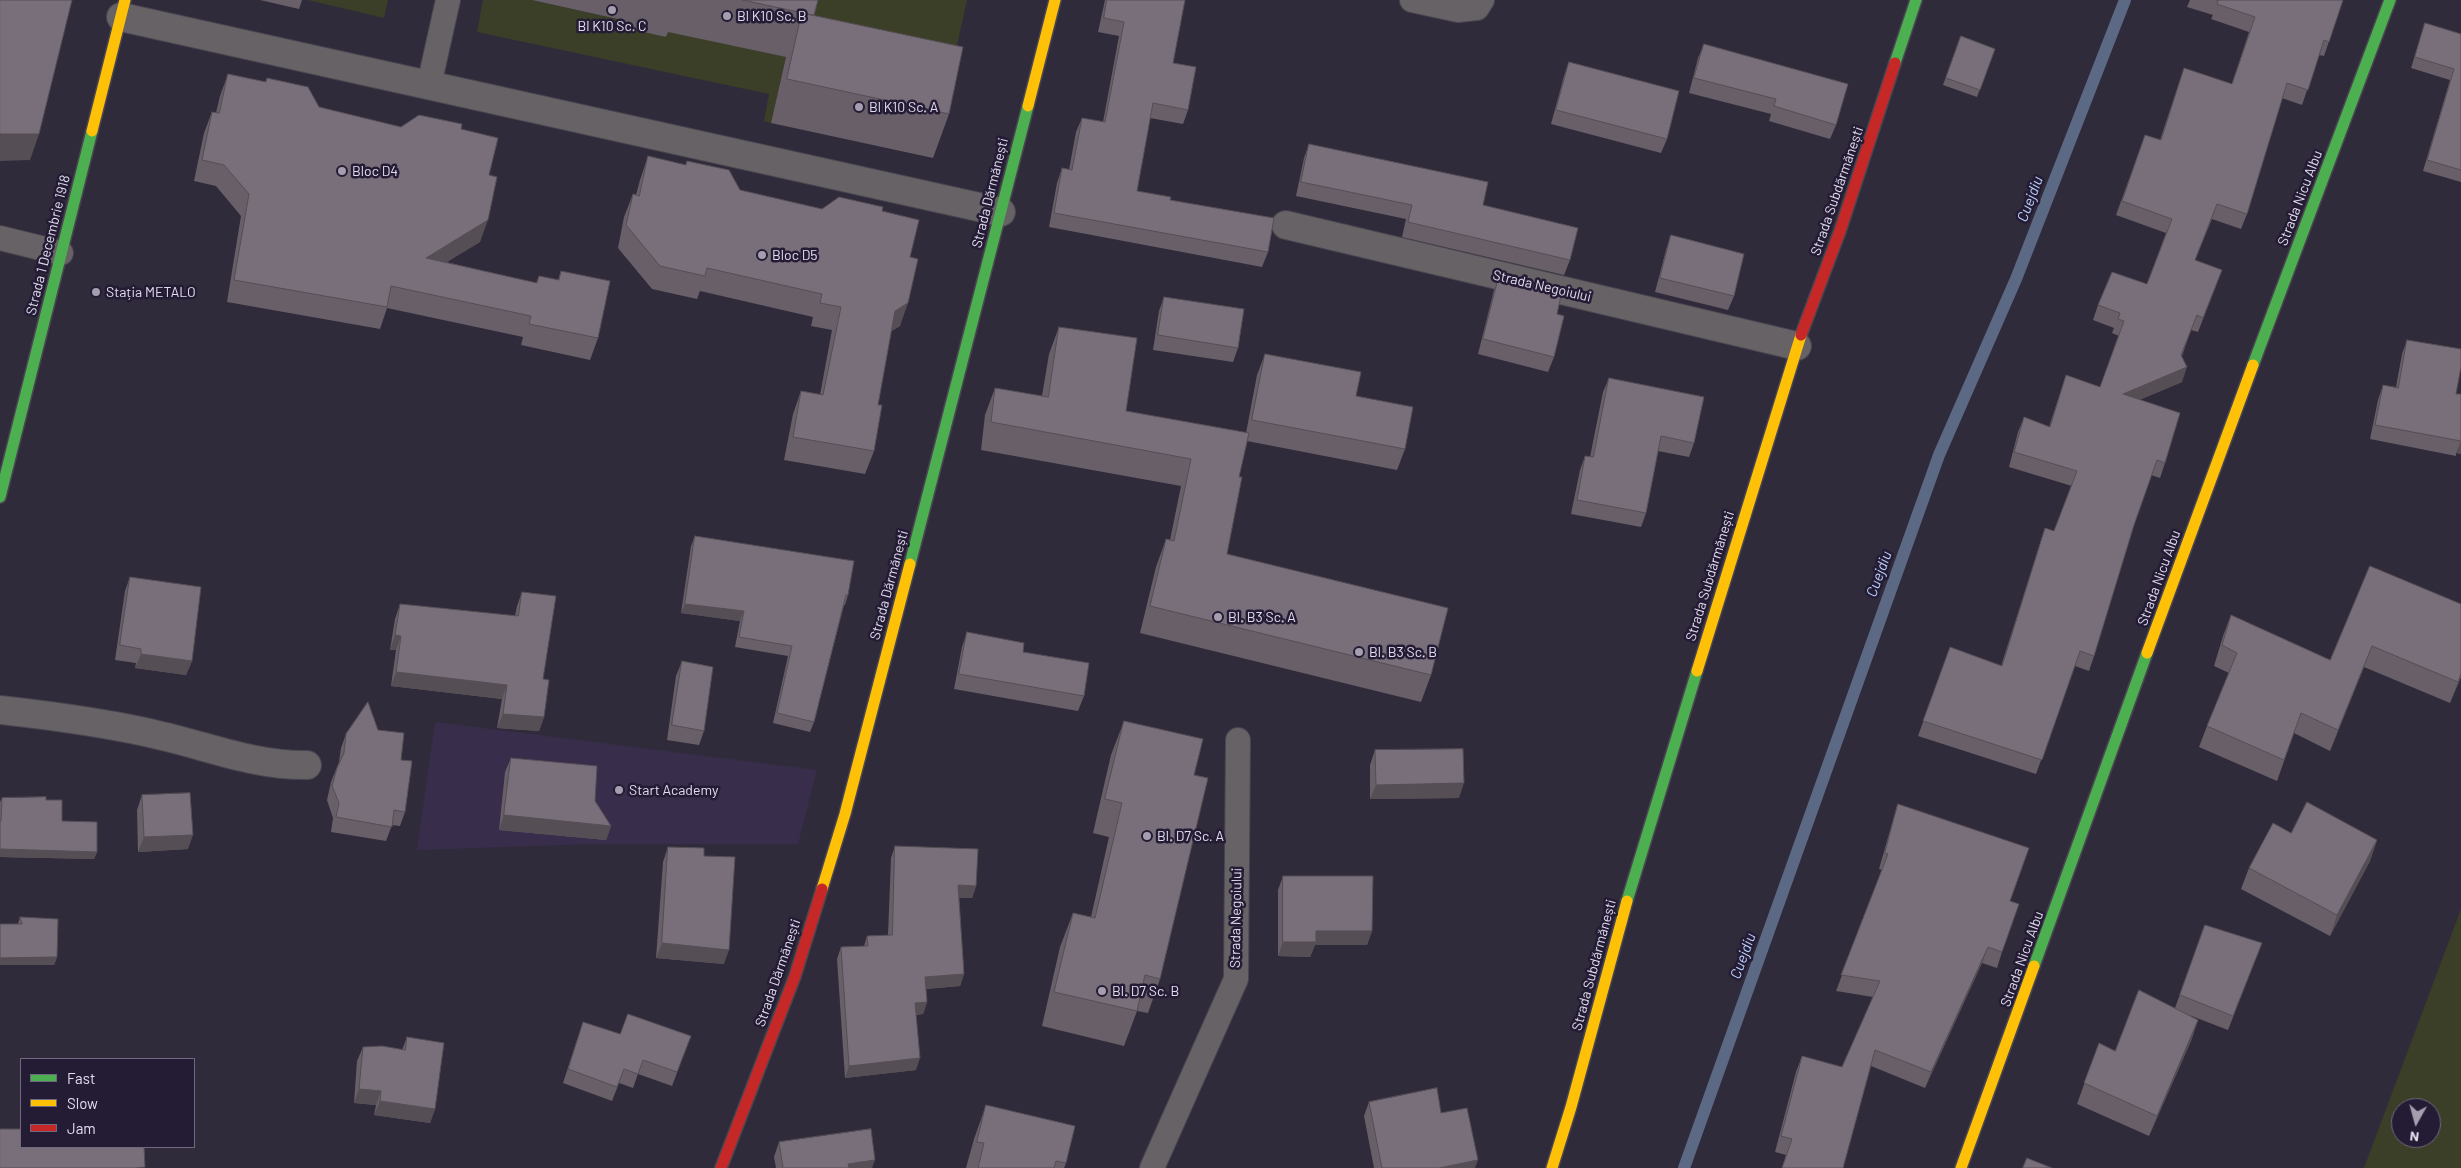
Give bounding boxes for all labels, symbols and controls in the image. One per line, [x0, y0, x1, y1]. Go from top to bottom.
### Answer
marker: Bl K10 Sc. C [606, 4, 618, 16]
place label: Bl K10 Sc. B [737, 8, 807, 24]
marker: Bl K10 Sc. B [721, 10, 733, 22]
place label: Bl K10 Sc. C [577, 18, 647, 34]
place label: Bl K10 Sc. A [869, 99, 938, 115]
marker: Bl K10 Sc. A [853, 101, 865, 113]
street label: Strada Subdărmănești [1807, 124, 1867, 258]
street label: Strada Dărmănești [968, 136, 1012, 250]
street label: Strada Nicu Albu [2274, 148, 2326, 248]
place label: Bloc D4 [352, 163, 398, 179]
marker: Bloc D4 [336, 165, 348, 177]
street label: Strada 1 Decembrie 1918 [22, 173, 74, 317]
water label: Cuejdiu [2013, 174, 2047, 224]
place label: Bloc D5 [772, 247, 818, 263]
marker: Bloc D5 [756, 249, 768, 261]
street label: Strada Negoiului [1491, 267, 1593, 305]
place label: Stația METALO [106, 284, 196, 300]
marker: Stația METALO [90, 286, 102, 298]
street label: Strada Subdărmănești [1682, 509, 1738, 643]
street label: Strada Dărmănești [866, 528, 912, 642]
street label: Strada Nicu Albu [2134, 528, 2184, 628]
water label: Cuejdiu [1862, 549, 1896, 599]
place label: Bl. B3 Sc. A [1228, 609, 1296, 625]
marker: Bl. B3 Sc. A [1212, 611, 1224, 623]
place label: Bl. B3 Sc. B [1369, 644, 1437, 660]
marker: Bl. B3 Sc. B [1353, 646, 1365, 658]
place label: Start Academy [629, 782, 718, 798]
marker: Start Academy [613, 784, 625, 796]
place label: Bl. D7 Sc. A [1157, 828, 1224, 844]
marker: Bl. D7 Sc. A [1141, 830, 1153, 842]
street label: Strada Negoiului [1227, 868, 1245, 968]
street label: Strada Subdărmănești [1568, 898, 1620, 1032]
street label: Strada Nicu Albu [1997, 909, 2047, 1009]
street label: Strada Dărmănești [752, 917, 804, 1029]
water label: Cuejdiu [1726, 931, 1760, 981]
place label: Bl. D7 Sc. B [1112, 983, 1179, 999]
marker: Bl. D7 Sc. B [1096, 985, 1108, 997]
legend [20, 1058, 195, 1148]
text: Fast [67, 1069, 95, 1087]
text: Slow [67, 1094, 98, 1112]
north arrow [2391, 1098, 2441, 1148]
text: Jam [67, 1119, 96, 1137]
text: N [2409, 1128, 2420, 1146]

